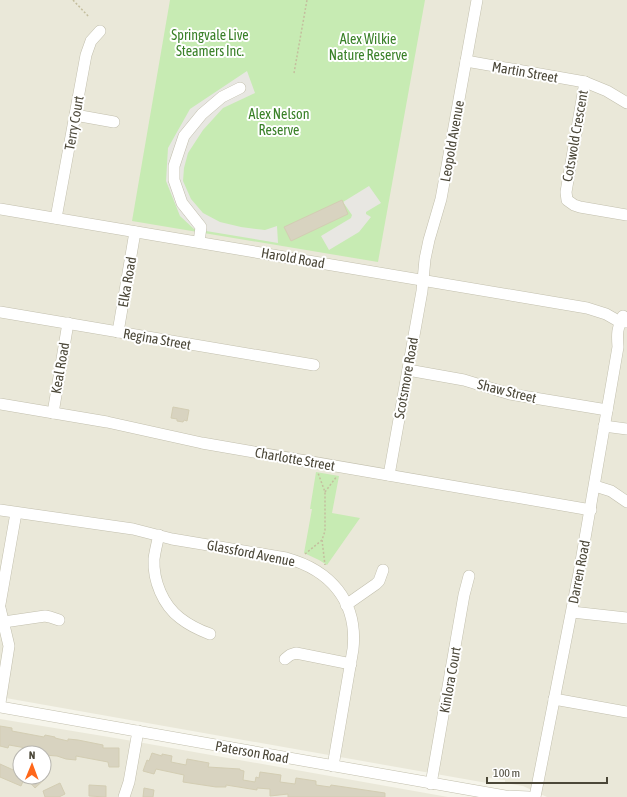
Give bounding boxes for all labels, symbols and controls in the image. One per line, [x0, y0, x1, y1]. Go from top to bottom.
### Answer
park label: Springvale Live Steamers Inc. [171, 27, 249, 59]
park label: Alex Wilkie Nature Reserve [329, 31, 407, 63]
street label: Martin Street [491, 58, 559, 86]
street label: Cotswold Crescent [559, 89, 591, 183]
street label: Terry Court [61, 94, 87, 152]
street label: Leopold Avenue [437, 99, 467, 183]
park label: Alex Nelson Reserve [249, 106, 309, 138]
street label: Harold Road [260, 245, 326, 271]
street label: Elka Road [115, 255, 139, 309]
street label: Regina Street [122, 325, 192, 353]
street label: Scotsmore Road [391, 336, 421, 420]
street label: Keal Road [48, 341, 72, 395]
street label: Shaw Street [476, 376, 538, 406]
street label: Charlotte Street [254, 444, 336, 474]
street label: Glassford Avenue [206, 537, 296, 569]
street label: Darren Road [565, 539, 593, 605]
street label: Kinlora Court [436, 646, 464, 714]
street label: Paterson Road [214, 738, 290, 766]
north arrow [12, 745, 52, 785]
text: N [29, 749, 36, 761]
scale bar [487, 759, 607, 785]
text: 100 m [493, 766, 520, 780]

